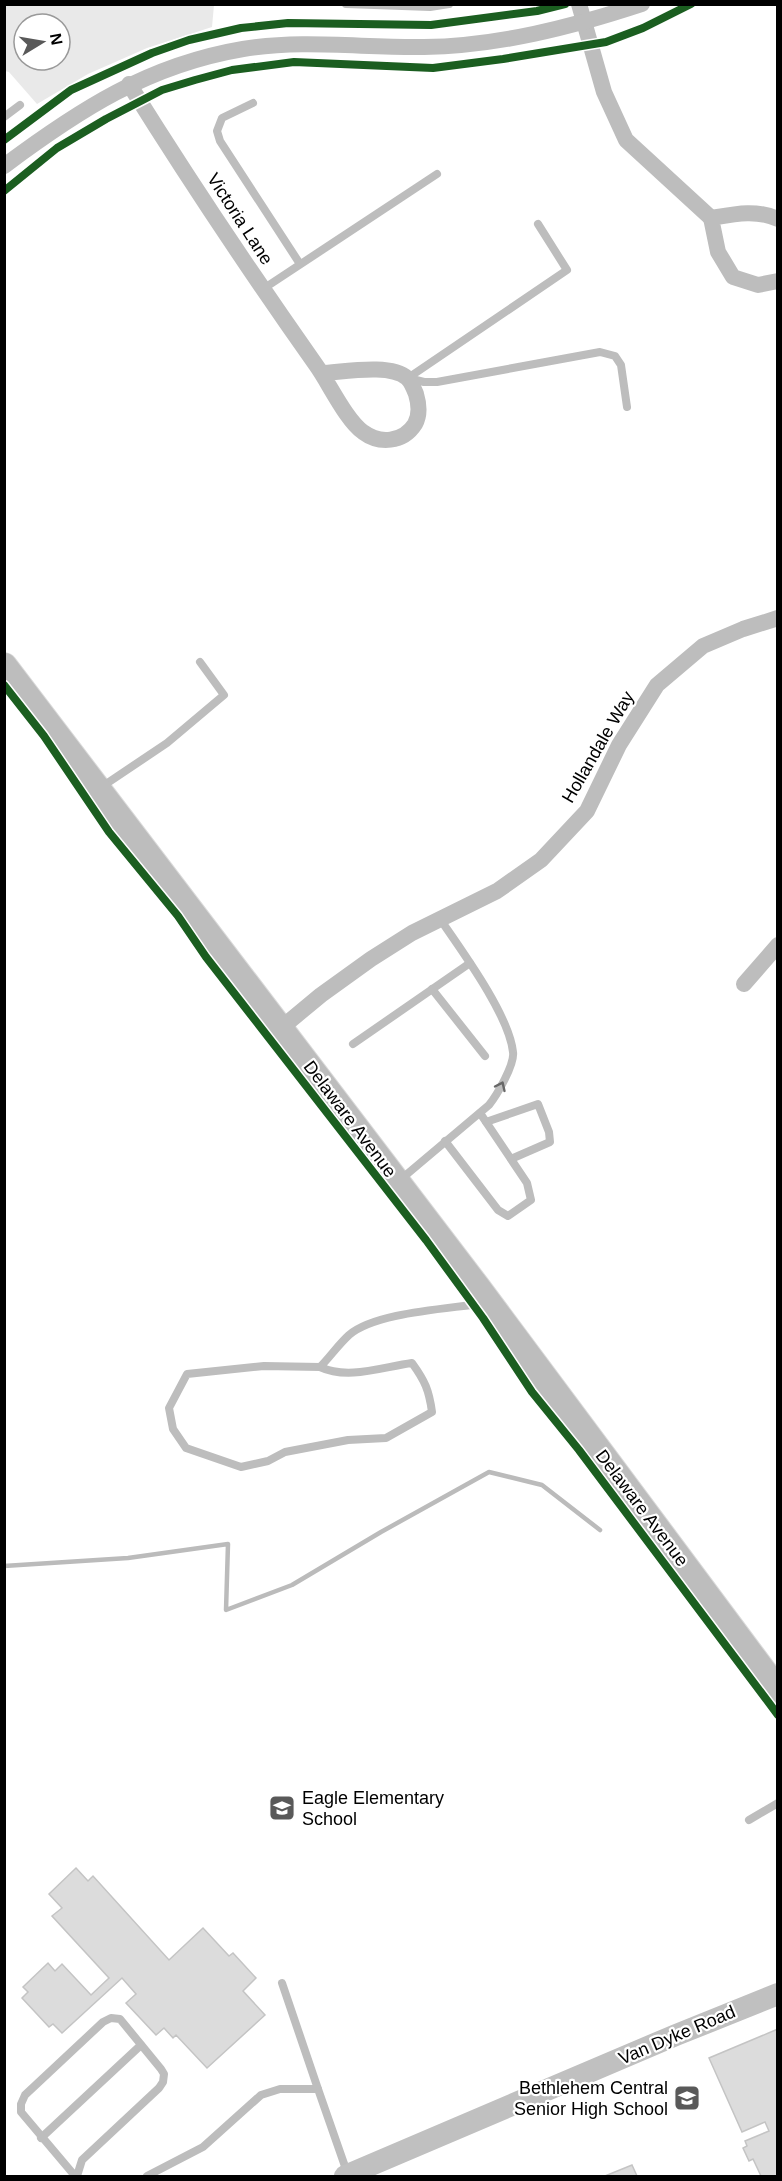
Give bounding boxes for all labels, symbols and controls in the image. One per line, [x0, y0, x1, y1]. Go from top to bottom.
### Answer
north arrow [12, 12, 72, 72]
text: N [47, 32, 66, 47]
street label: Victoria Lane [203, 170, 277, 268]
street label: Hollandale Way [558, 688, 638, 806]
street label: Delaware Avenue [300, 1057, 400, 1181]
one-way arrow [493, 1082, 505, 1093]
street label: Delaware Avenue [592, 1446, 692, 1570]
place label: Eagle Elementary School [302, 1788, 444, 1829]
school or university icon: Eagle Elementary School [267, 1793, 297, 1823]
street label: Van Dyke Road [616, 2001, 738, 2069]
place label: Bethlehem Central Senior High School [514, 2078, 668, 2119]
school or university icon: Bethlehem Central Senior High School [672, 2083, 702, 2113]

